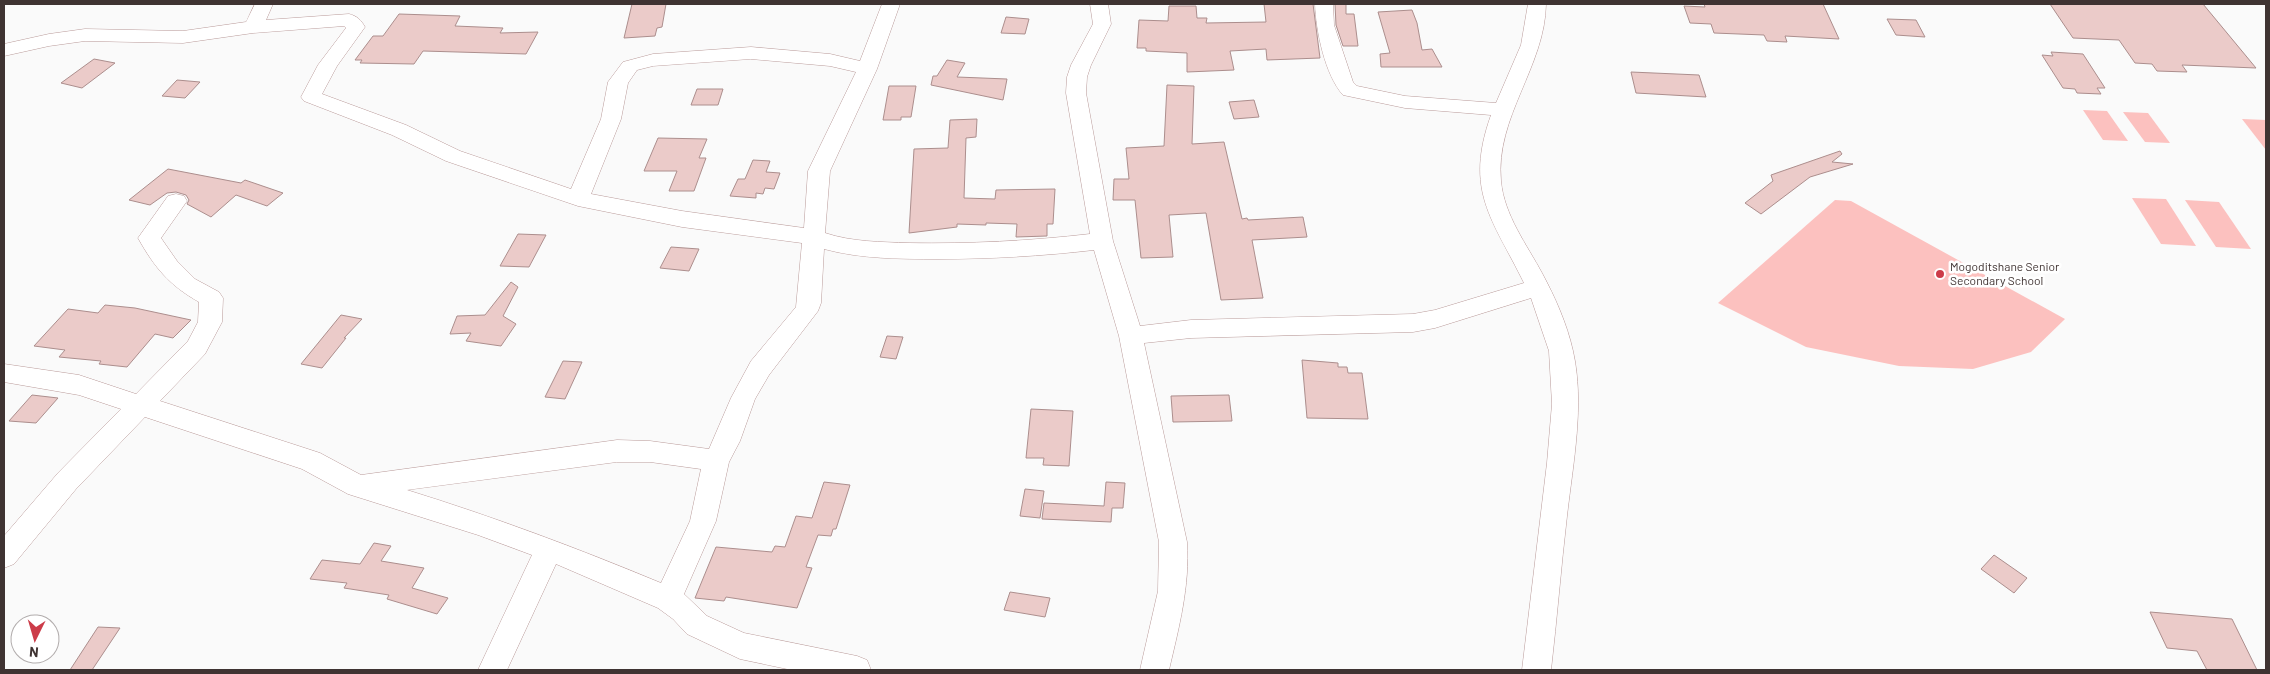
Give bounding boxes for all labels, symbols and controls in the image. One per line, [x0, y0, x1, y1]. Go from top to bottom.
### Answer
place label: Mogoditshane Senior Secondary School [1950, 259, 2060, 287]
marker: Mogoditshane Senior Secondary School [1934, 268, 1946, 280]
north arrow [10, 614, 60, 664]
text: N [28, 644, 39, 661]

